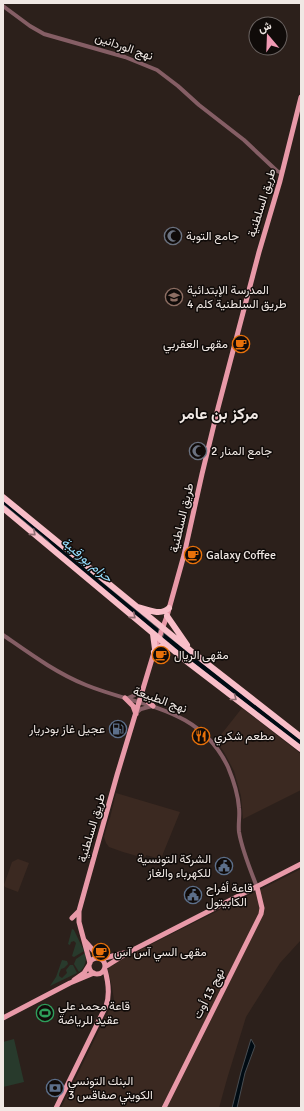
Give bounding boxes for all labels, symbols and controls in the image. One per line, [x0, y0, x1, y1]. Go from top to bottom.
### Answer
north arrow [248, 16, 288, 56]
text: ش [257, 19, 273, 35]
street label: نهج الوردانين [93, 30, 155, 65]
street label: طريق السلطنية [244, 167, 280, 239]
mosque icon: جامع التوبة [163, 226, 183, 246]
place label: جامع التوبة [186, 229, 239, 245]
place label: المدرسة الإبتدائية طريق السلطنية كلم 4 [187, 283, 287, 312]
school or university icon: المدرسة الإبتدائية طريق السلطنية كلم 4 [164, 287, 184, 307]
cafe icon: مقهى العقربي [231, 334, 251, 354]
place label: مقهى العقربي [163, 337, 228, 354]
district label: مركز بن عامر [179, 404, 259, 424]
mosque icon: جامع المنار 2 [188, 441, 208, 461]
place label: جامع المنار 2 [211, 444, 272, 460]
street label: طريق السلطنية [167, 482, 197, 554]
one-way arrow [28, 529, 36, 536]
water label: حزام بورقيبة [58, 534, 117, 587]
cafe icon: Galaxy Coffee [183, 545, 203, 565]
place label: Galaxy Coffee [206, 548, 276, 563]
one-way arrow [128, 612, 136, 619]
cafe icon: مقهى الريال [151, 645, 171, 665]
place label: مقهى الريال [174, 648, 229, 663]
street label: نهج الطبيعة [131, 683, 189, 718]
one-way arrow [230, 693, 237, 700]
fuel station icon: عجيل غاز بودريار [108, 719, 128, 739]
place label: عجيل غاز بودريار [28, 722, 105, 737]
restaurant icon: مطعم شكري [191, 726, 211, 746]
place label: مطعم شكري [214, 729, 274, 746]
street label: طريق السلطنية [75, 792, 109, 864]
place label: الشركة التونسية للكهرباء والغاز [137, 852, 211, 881]
public building icon: الشركة التونسية للكهرباء والغاز [214, 856, 234, 876]
place label: قاعة أفراح الكابيتول [206, 881, 253, 910]
public building icon: قاعة أفراح الكابيتول [183, 885, 203, 905]
cafe icon: مقهى السي آس آس [91, 942, 111, 962]
place label: مقهى السي آس آس [114, 945, 207, 962]
street label: نهج 13 أوت [190, 966, 229, 1022]
place label: قاعة محمد علي عقيد للرياضة [58, 999, 130, 1028]
sports icon: قاعة محمد علي عقيد للرياضة [35, 1003, 55, 1023]
place label: البنك التونسي الكويتي صفاقس 3 [68, 1074, 153, 1105]
bank icon: البنك التونسي الكويتي صفاقس 3 [45, 1078, 65, 1098]

